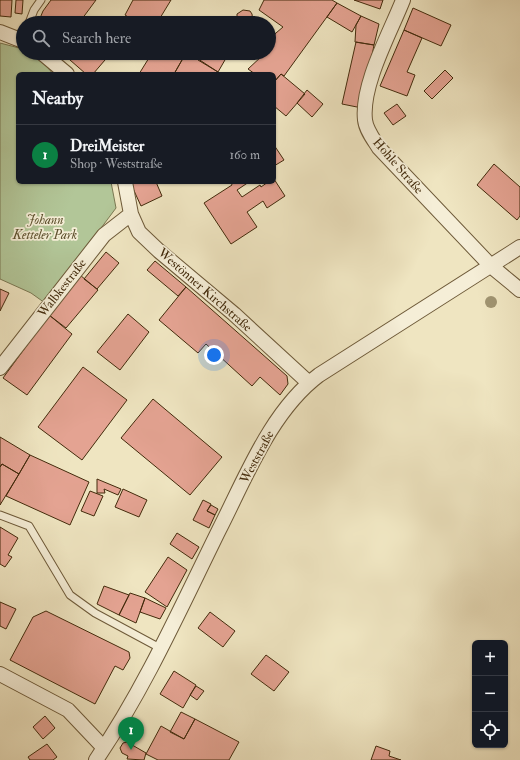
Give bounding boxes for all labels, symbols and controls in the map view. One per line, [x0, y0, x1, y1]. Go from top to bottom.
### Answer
search box [16, 16, 276, 60]
icon: search [30, 27, 52, 49]
text: Search here [62, 29, 131, 48]
text: Nearby [32, 88, 83, 109]
street label: Hohle Straße [369, 135, 427, 198]
text: DreiMeister [70, 137, 144, 156]
text: 1 [43, 147, 47, 163]
text: 160 m [229, 147, 260, 163]
text: Shop · Weststraße [70, 156, 162, 172]
park label: Johann Ketteler Park [12, 212, 77, 243]
street label: Westönner Kirchstraße [154, 244, 256, 336]
street label: Walbkestraße [34, 255, 90, 321]
your location [204, 345, 224, 365]
street label: Weststraße [236, 427, 278, 487]
map controls [472, 640, 508, 748]
button: + [472, 640, 508, 676]
button: − [472, 676, 508, 712]
button: locate [472, 712, 508, 748]
pin: 1 [118, 717, 144, 750]

